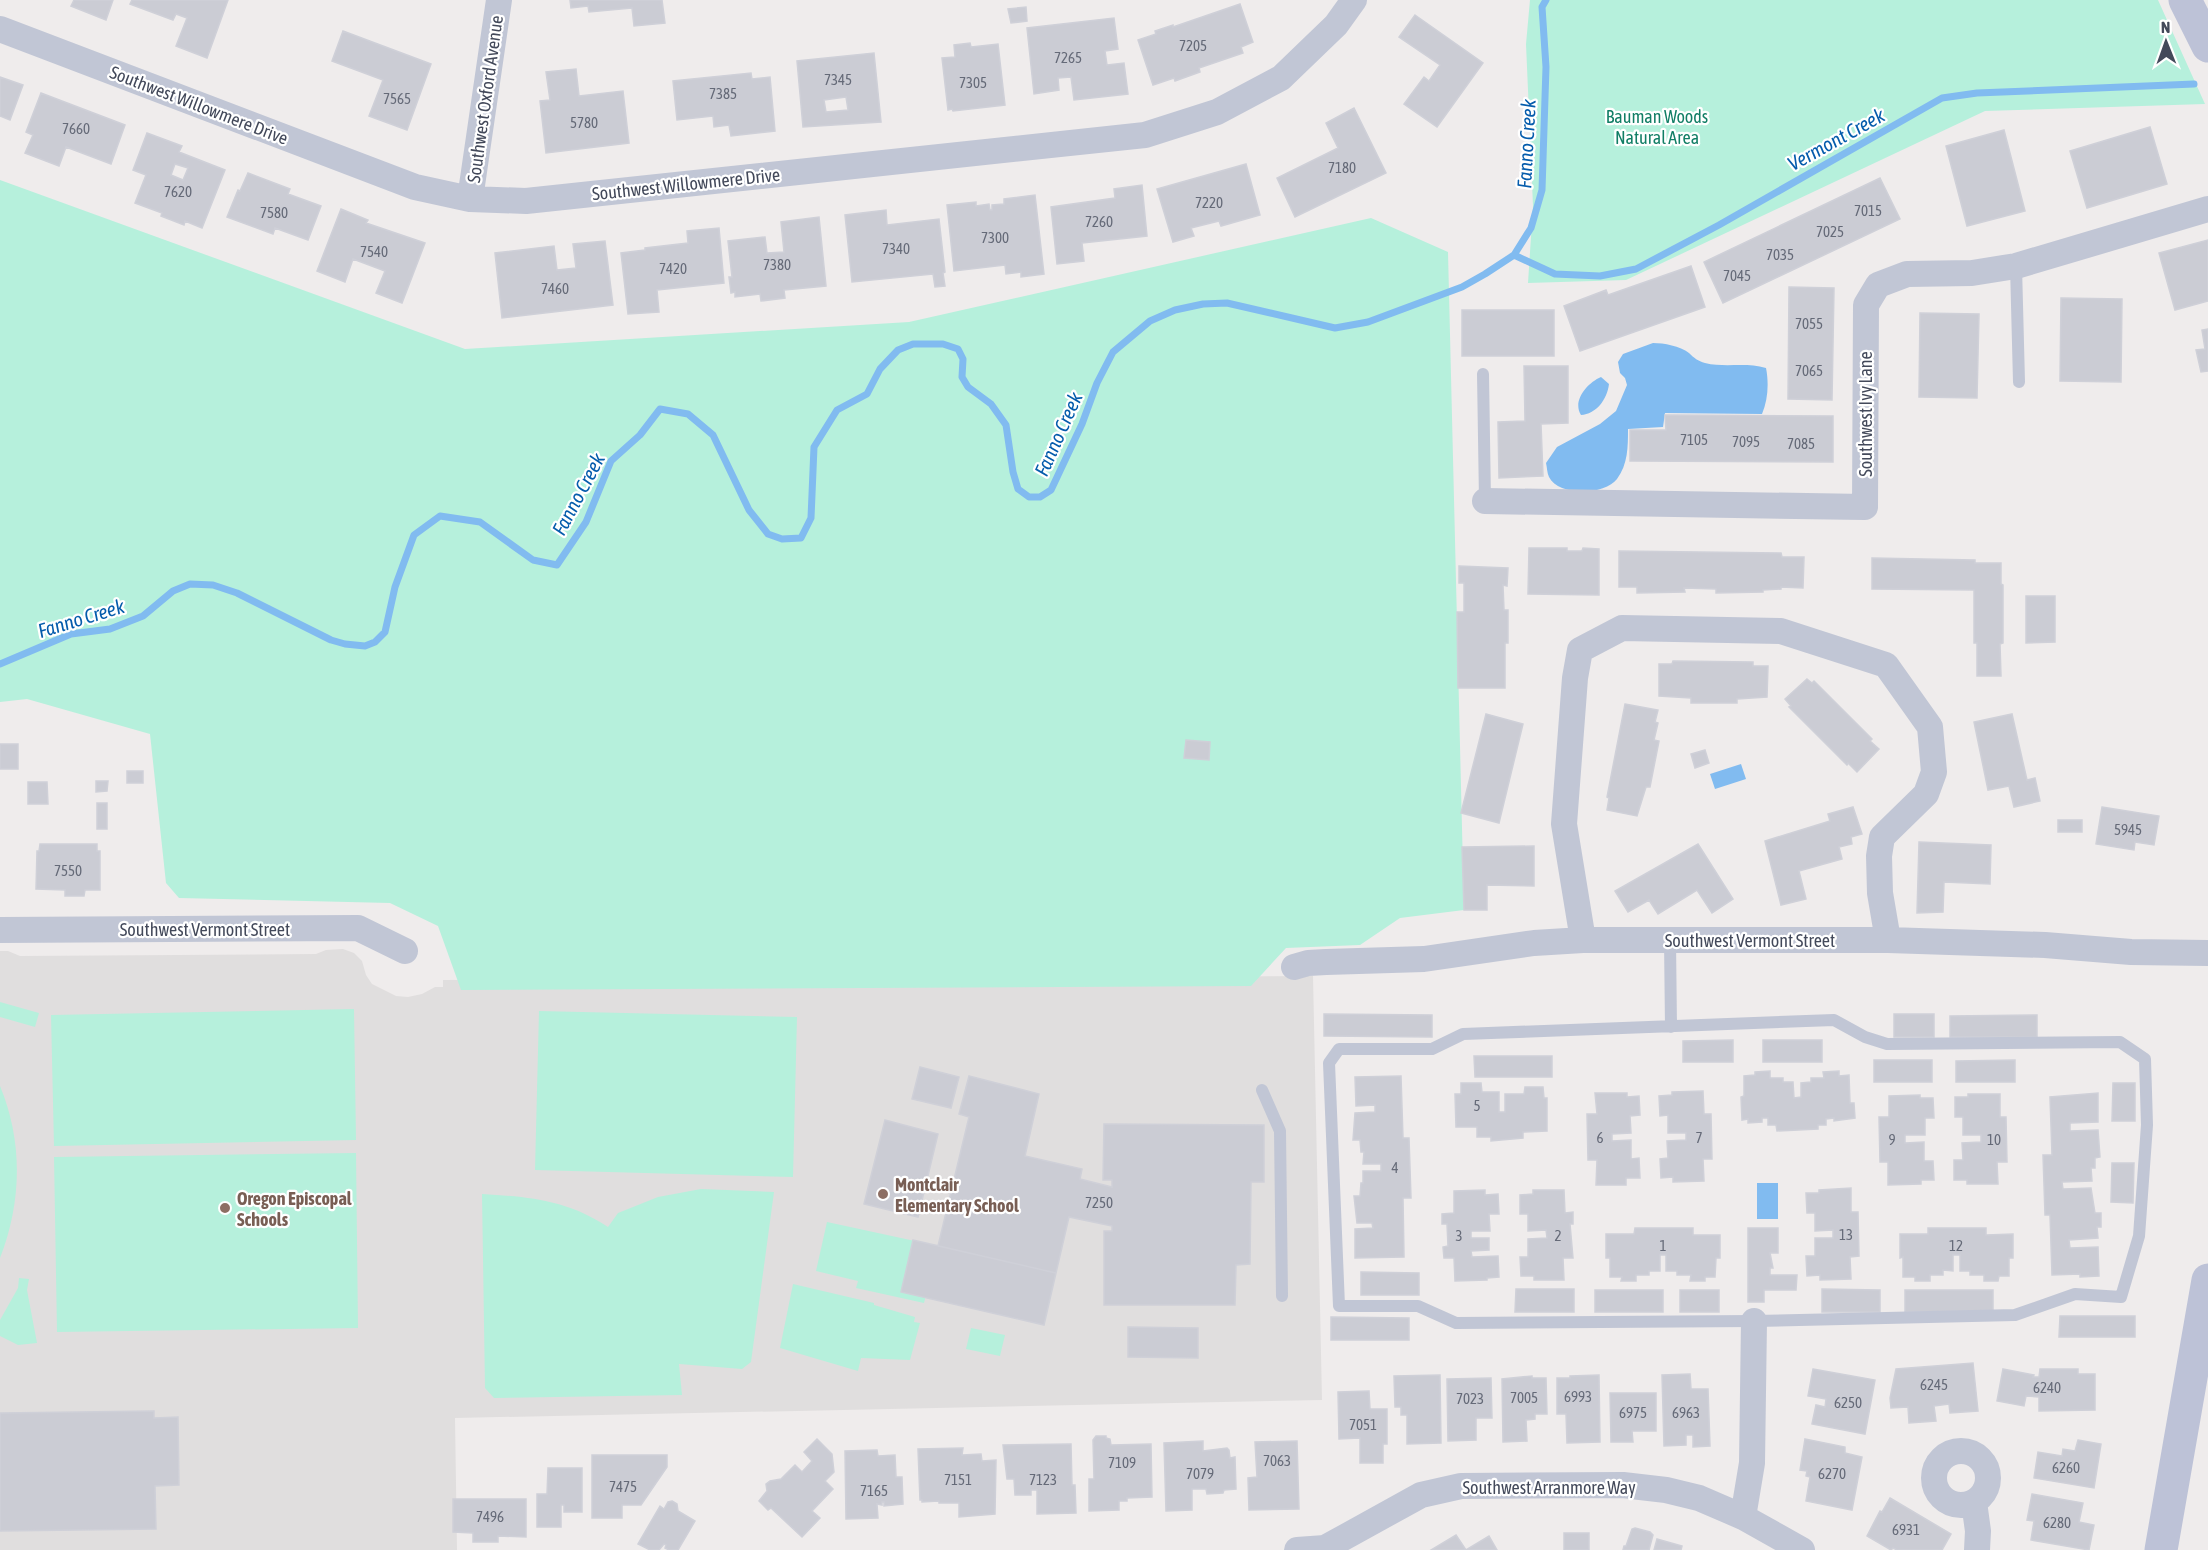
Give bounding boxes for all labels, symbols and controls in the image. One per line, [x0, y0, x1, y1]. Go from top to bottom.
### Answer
north arrow [2136, 12, 2196, 72]
street label: Southwest Oxford Avenue [463, 14, 507, 184]
text: N [2161, 18, 2171, 36]
house number: 7205 [1179, 37, 1207, 54]
house number: 7265 [1054, 49, 1082, 66]
street label: Southwest Willowmere Drive [107, 61, 291, 149]
house number: 7345 [824, 71, 852, 88]
house number: 7305 [959, 74, 987, 91]
house number: 7385 [709, 85, 737, 102]
house number: 7565 [383, 90, 411, 107]
water label: Fanno Creek [1512, 99, 1540, 189]
water label: Vermont Creek [1784, 103, 1889, 175]
park label: Bauman Woods Natural Area [1606, 106, 1708, 148]
house number: 5780 [570, 114, 598, 131]
house number: 7660 [62, 120, 90, 137]
house number: 7180 [1328, 159, 1356, 176]
street label: Southwest Willowmere Drive [591, 164, 781, 204]
house number: 7620 [164, 183, 192, 200]
house number: 7220 [1195, 194, 1223, 211]
house number: 7015 [1854, 202, 1882, 219]
house number: 7580 [260, 204, 288, 221]
house number: 7260 [1085, 213, 1113, 230]
house number: 7025 [1816, 223, 1844, 240]
house number: 7300 [981, 229, 1009, 246]
house number: 7340 [882, 240, 910, 257]
house number: 7540 [360, 243, 388, 260]
house number: 7035 [1766, 246, 1794, 263]
house number: 7380 [763, 256, 791, 273]
house number: 7420 [659, 260, 687, 277]
house number: 7045 [1723, 267, 1751, 284]
house number: 7460 [541, 280, 569, 297]
house number: 7055 [1795, 315, 1823, 332]
street label: Southwest Ivy Lane [1855, 351, 1876, 477]
house number: 7065 [1795, 362, 1823, 379]
water label: Fanno Creek [1029, 388, 1087, 480]
house number: 7105 [1680, 431, 1708, 448]
house number: 7095 [1732, 433, 1760, 450]
house number: 7085 [1787, 435, 1815, 452]
water label: Fanno Creek [547, 449, 609, 539]
water label: Fanno Creek [35, 594, 127, 642]
house number: 5945 [2114, 821, 2142, 838]
house number: 7550 [54, 862, 82, 879]
street label: Southwest Vermont Street [120, 919, 290, 940]
street label: Southwest Vermont Street [1665, 930, 1835, 951]
house number: 5 [1473, 1097, 1481, 1114]
house number: 6 [1596, 1129, 1604, 1146]
house number: 7 [1695, 1129, 1703, 1146]
house number: 9 [1888, 1131, 1896, 1148]
house number: 10 [1987, 1131, 2001, 1148]
house number: 4 [1391, 1159, 1399, 1176]
place label: Montclair Elementary School [895, 1174, 1019, 1216]
marker: Montclair Elementary School [876, 1187, 890, 1201]
place label: Oregon Episcopal Schools [237, 1188, 352, 1230]
house number: 7250 [1085, 1194, 1113, 1211]
marker: Oregon Episcopal Schools [218, 1201, 232, 1215]
house number: 13 [1839, 1226, 1853, 1243]
house number: 3 [1455, 1227, 1463, 1244]
house number: 2 [1554, 1227, 1562, 1244]
house number: 1 [1659, 1237, 1667, 1254]
house number: 12 [1949, 1237, 1963, 1254]
house number: 6245 [1920, 1376, 1948, 1393]
house number: 6240 [2033, 1379, 2061, 1396]
house number: 6993 [1564, 1388, 1592, 1405]
house number: 7005 [1510, 1389, 1538, 1406]
house number: 7023 [1456, 1390, 1484, 1407]
house number: 6250 [1834, 1394, 1862, 1411]
house number: 6975 [1619, 1404, 1647, 1421]
house number: 6963 [1672, 1404, 1700, 1421]
house number: 7051 [1349, 1416, 1377, 1433]
house number: 7063 [1263, 1452, 1291, 1469]
house number: 7109 [1108, 1454, 1136, 1471]
house number: 6260 [2052, 1459, 2080, 1476]
house number: 7079 [1186, 1465, 1214, 1482]
house number: 6270 [1818, 1465, 1846, 1482]
house number: 7151 [944, 1471, 972, 1488]
house number: 7123 [1029, 1471, 1057, 1488]
street label: Southwest Arranmore Way [1462, 1477, 1636, 1498]
house number: 7475 [609, 1478, 637, 1495]
house number: 7165 [860, 1482, 888, 1499]
house number: 7496 [476, 1508, 504, 1525]
house number: 6280 [2043, 1514, 2071, 1531]
house number: 6931 [1892, 1521, 1920, 1538]

